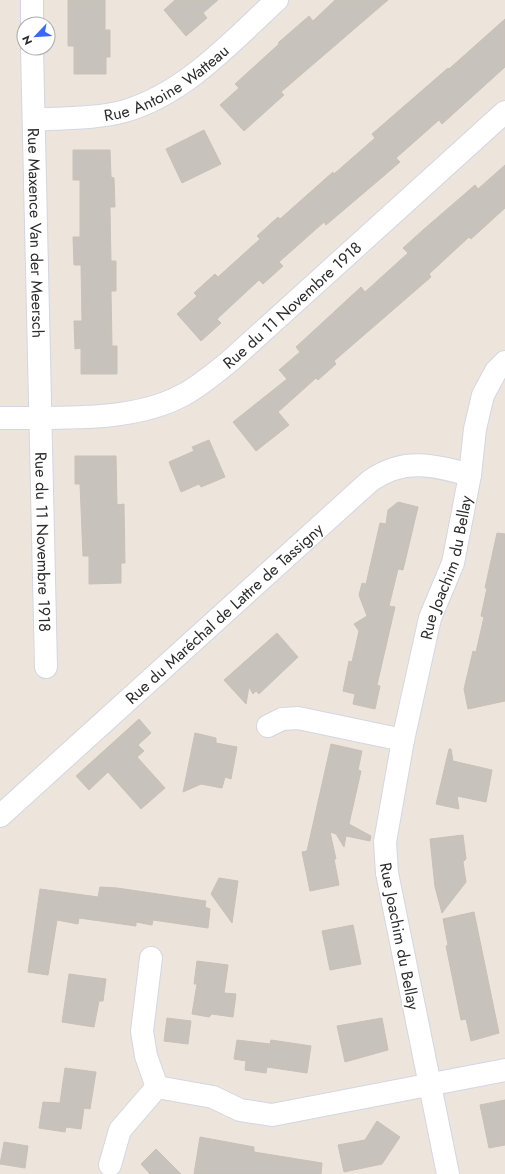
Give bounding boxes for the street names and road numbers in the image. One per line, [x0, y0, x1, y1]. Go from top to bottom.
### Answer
street label: Rue Antoine Watteau [102, 40, 234, 127]
street label: Rue Maxence Van der Meersch [22, 128, 50, 338]
street label: Rue du 11 Novembre 1918 [218, 236, 367, 374]
street label: Rue du 11 Novembre 1918 [29, 452, 56, 632]
street label: Rue Joachim du Bellay [415, 493, 478, 642]
street label: Rue du Maréchal de Lattre de Tassigny [120, 517, 329, 709]
street label: Rue Joachim du Bellay [374, 860, 425, 1013]

